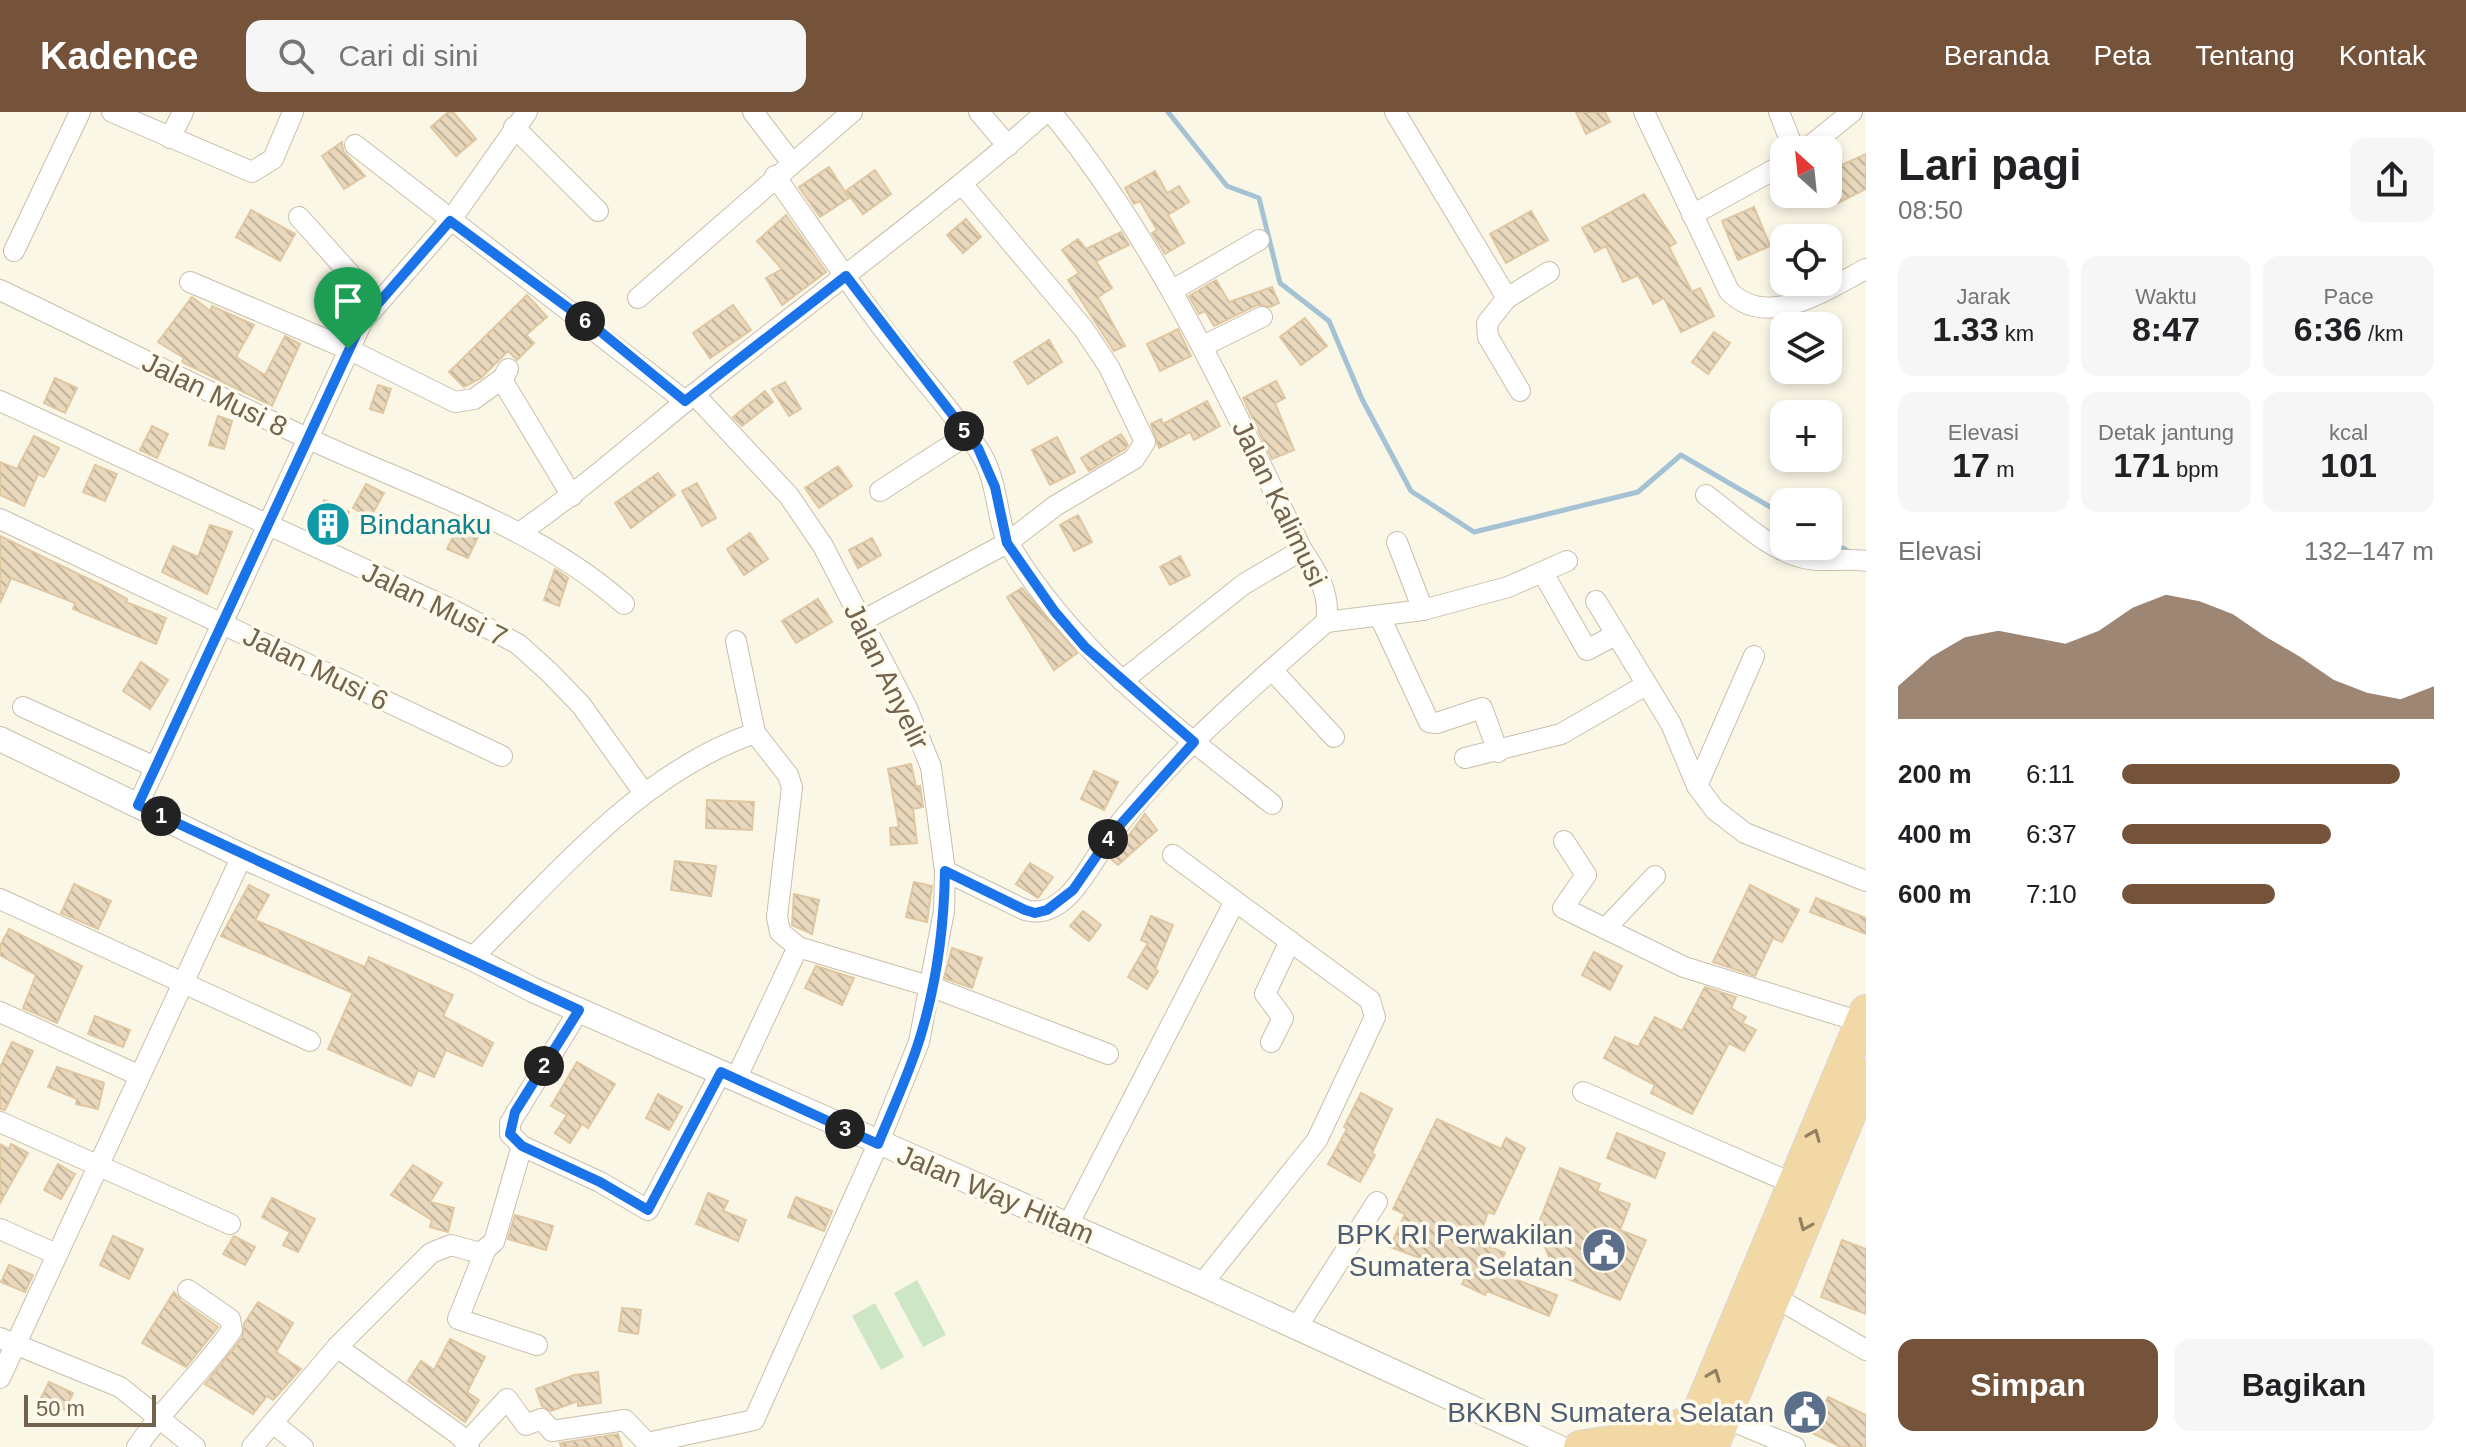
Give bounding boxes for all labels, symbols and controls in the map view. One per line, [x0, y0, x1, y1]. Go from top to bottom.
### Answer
search box [246, 20, 806, 92]
icon: search [274, 34, 318, 78]
text: Kadence [40, 35, 198, 77]
text: Cari di sini [338, 39, 478, 72]
text: Beranda [1944, 40, 2050, 71]
text: Peta [2094, 40, 2151, 71]
text: Tentang [2195, 40, 2295, 71]
text: Kontak [2339, 40, 2426, 71]
north arrow [1770, 136, 1842, 208]
map controls [1770, 136, 1842, 560]
button: share [2350, 138, 2434, 222]
text: Lari pagi [1898, 140, 2081, 189]
text: 08:50 [1898, 195, 1963, 225]
button: locate [1770, 224, 1842, 296]
pin [314, 267, 382, 349]
icon: arrive [326, 279, 370, 323]
text: Jarak [1956, 284, 2010, 309]
text: Waktu [2135, 284, 2197, 309]
text: Pace [2324, 284, 2374, 309]
pin: 6 [565, 301, 605, 341]
text: 6 [579, 308, 591, 333]
text: 1.33 [1933, 310, 1999, 348]
text: 8:47 [2132, 310, 2200, 348]
text: 6:36 [2294, 310, 2362, 348]
button: layers [1770, 312, 1842, 384]
text: km [1999, 321, 2034, 346]
text: /km [2362, 321, 2403, 346]
street label: Jalan Musi 8 [137, 346, 292, 443]
button: + [1770, 400, 1842, 472]
pin: 5 [944, 411, 984, 451]
street label: Jalan Kalimusi [1226, 415, 1333, 591]
text: 5 [958, 418, 970, 443]
text: Elevasi [1948, 420, 2019, 445]
text: Detak jantung [2098, 420, 2234, 445]
text: kcal [2329, 420, 2368, 445]
text: 17 [1952, 446, 1990, 484]
text: 171 [2113, 446, 2170, 484]
text: 101 [2320, 446, 2377, 484]
text: m [1990, 457, 2014, 482]
text: bpm [2170, 457, 2219, 482]
button: − [1770, 488, 1842, 560]
building icon: Bindanaku [304, 500, 352, 548]
place label: Bindanaku [359, 509, 491, 540]
text: Elevasi [1898, 536, 1982, 566]
text: 132–147 m [2304, 536, 2434, 566]
street label: Jalan Musi 7 [357, 556, 512, 653]
street label: Jalan Anyelir [838, 598, 935, 754]
street label: Jalan Musi 6 [238, 620, 393, 717]
text: 200 m [1898, 759, 1972, 789]
text: 6:11 [2026, 759, 2075, 789]
pin: 1 [141, 796, 181, 836]
text: 1 [155, 803, 167, 828]
pin: 4 [1088, 819, 1128, 859]
text: 400 m [1898, 819, 1972, 849]
text: 6:37 [2026, 819, 2077, 849]
text: 4 [1102, 826, 1114, 851]
text: 600 m [1898, 879, 1972, 909]
text: 7:10 [2026, 879, 2077, 909]
pin: 2 [524, 1046, 564, 1086]
text: 2 [538, 1053, 550, 1078]
pin: 3 [825, 1109, 865, 1149]
text: 3 [839, 1116, 851, 1141]
one-way arrow [1805, 1129, 1821, 1143]
street label: Jalan Way Hitam [893, 1139, 1099, 1250]
one-way arrow [1798, 1217, 1814, 1232]
place label: BPK RI Perwakilan Sumatera Selatan [1336, 1219, 1573, 1282]
public building icon: BPK RI Perwakilan Sumatera Selatan [1580, 1226, 1628, 1274]
button: Simpan [1898, 1339, 2158, 1431]
button: Bagikan [2174, 1339, 2434, 1431]
one-way arrow [1704, 1369, 1721, 1383]
public building icon: BKKBN Sumatera Selatan [1781, 1388, 1829, 1436]
scale bar [24, 1391, 156, 1427]
text: 50 m [36, 1396, 85, 1421]
place label: BKKBN Sumatera Selatan [1447, 1397, 1774, 1428]

